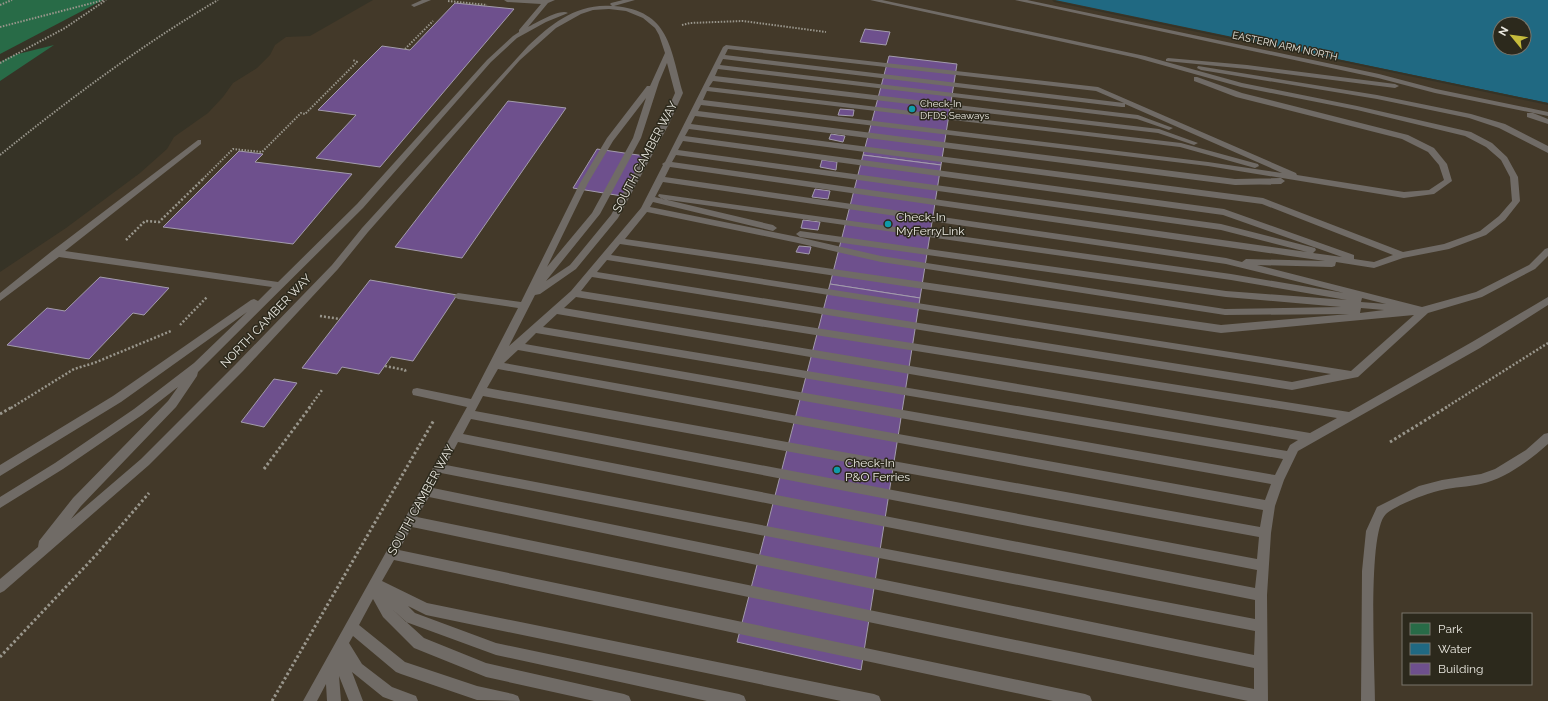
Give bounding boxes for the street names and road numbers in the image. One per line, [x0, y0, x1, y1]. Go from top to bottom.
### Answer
street label: EASTERN ARM NORTH [1231, 29, 1339, 63]
street label: SOUTH CAMBER WAY [610, 99, 680, 215]
street label: NORTH CAMBER WAY [218, 271, 314, 371]
street label: SOUTH CAMBER WAY [385, 442, 457, 558]

